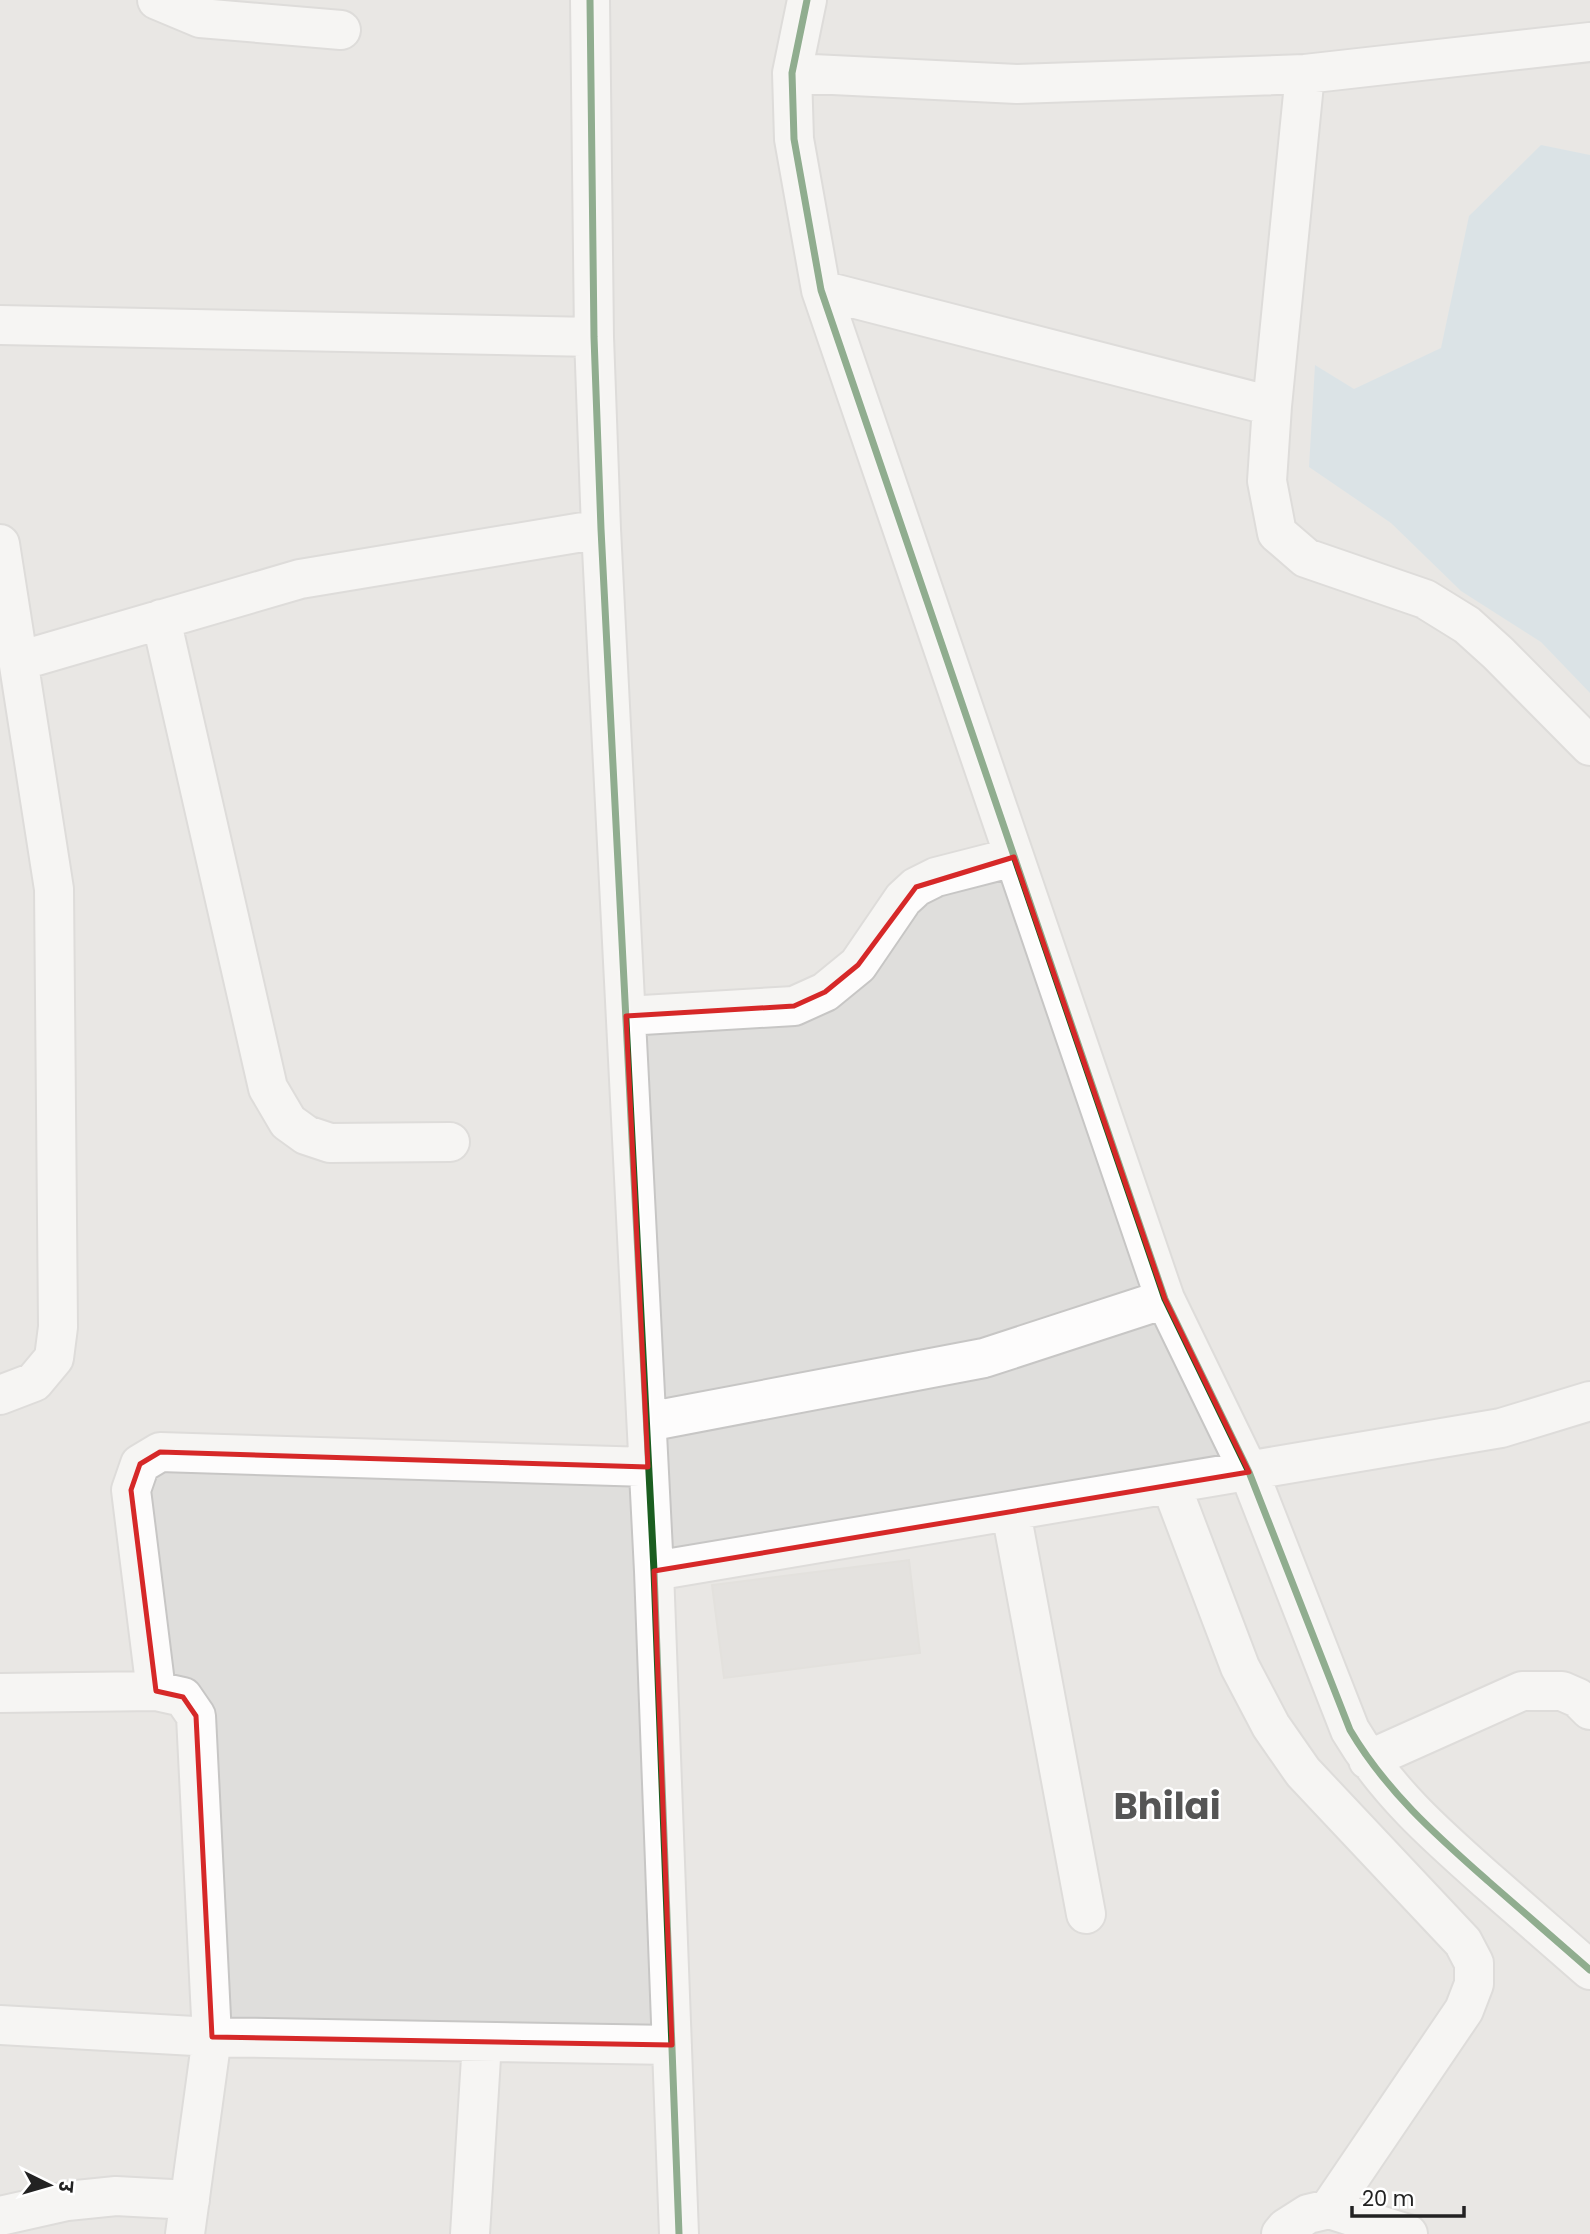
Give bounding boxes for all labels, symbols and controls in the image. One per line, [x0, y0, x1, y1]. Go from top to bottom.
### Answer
district label: Bhilai [1113, 1780, 1221, 1832]
north arrow [14, 2150, 84, 2220]
scale bar [1352, 2174, 1464, 2218]
text: उ [51, 2179, 79, 2194]
text: 20 m [1362, 2184, 1415, 2213]

